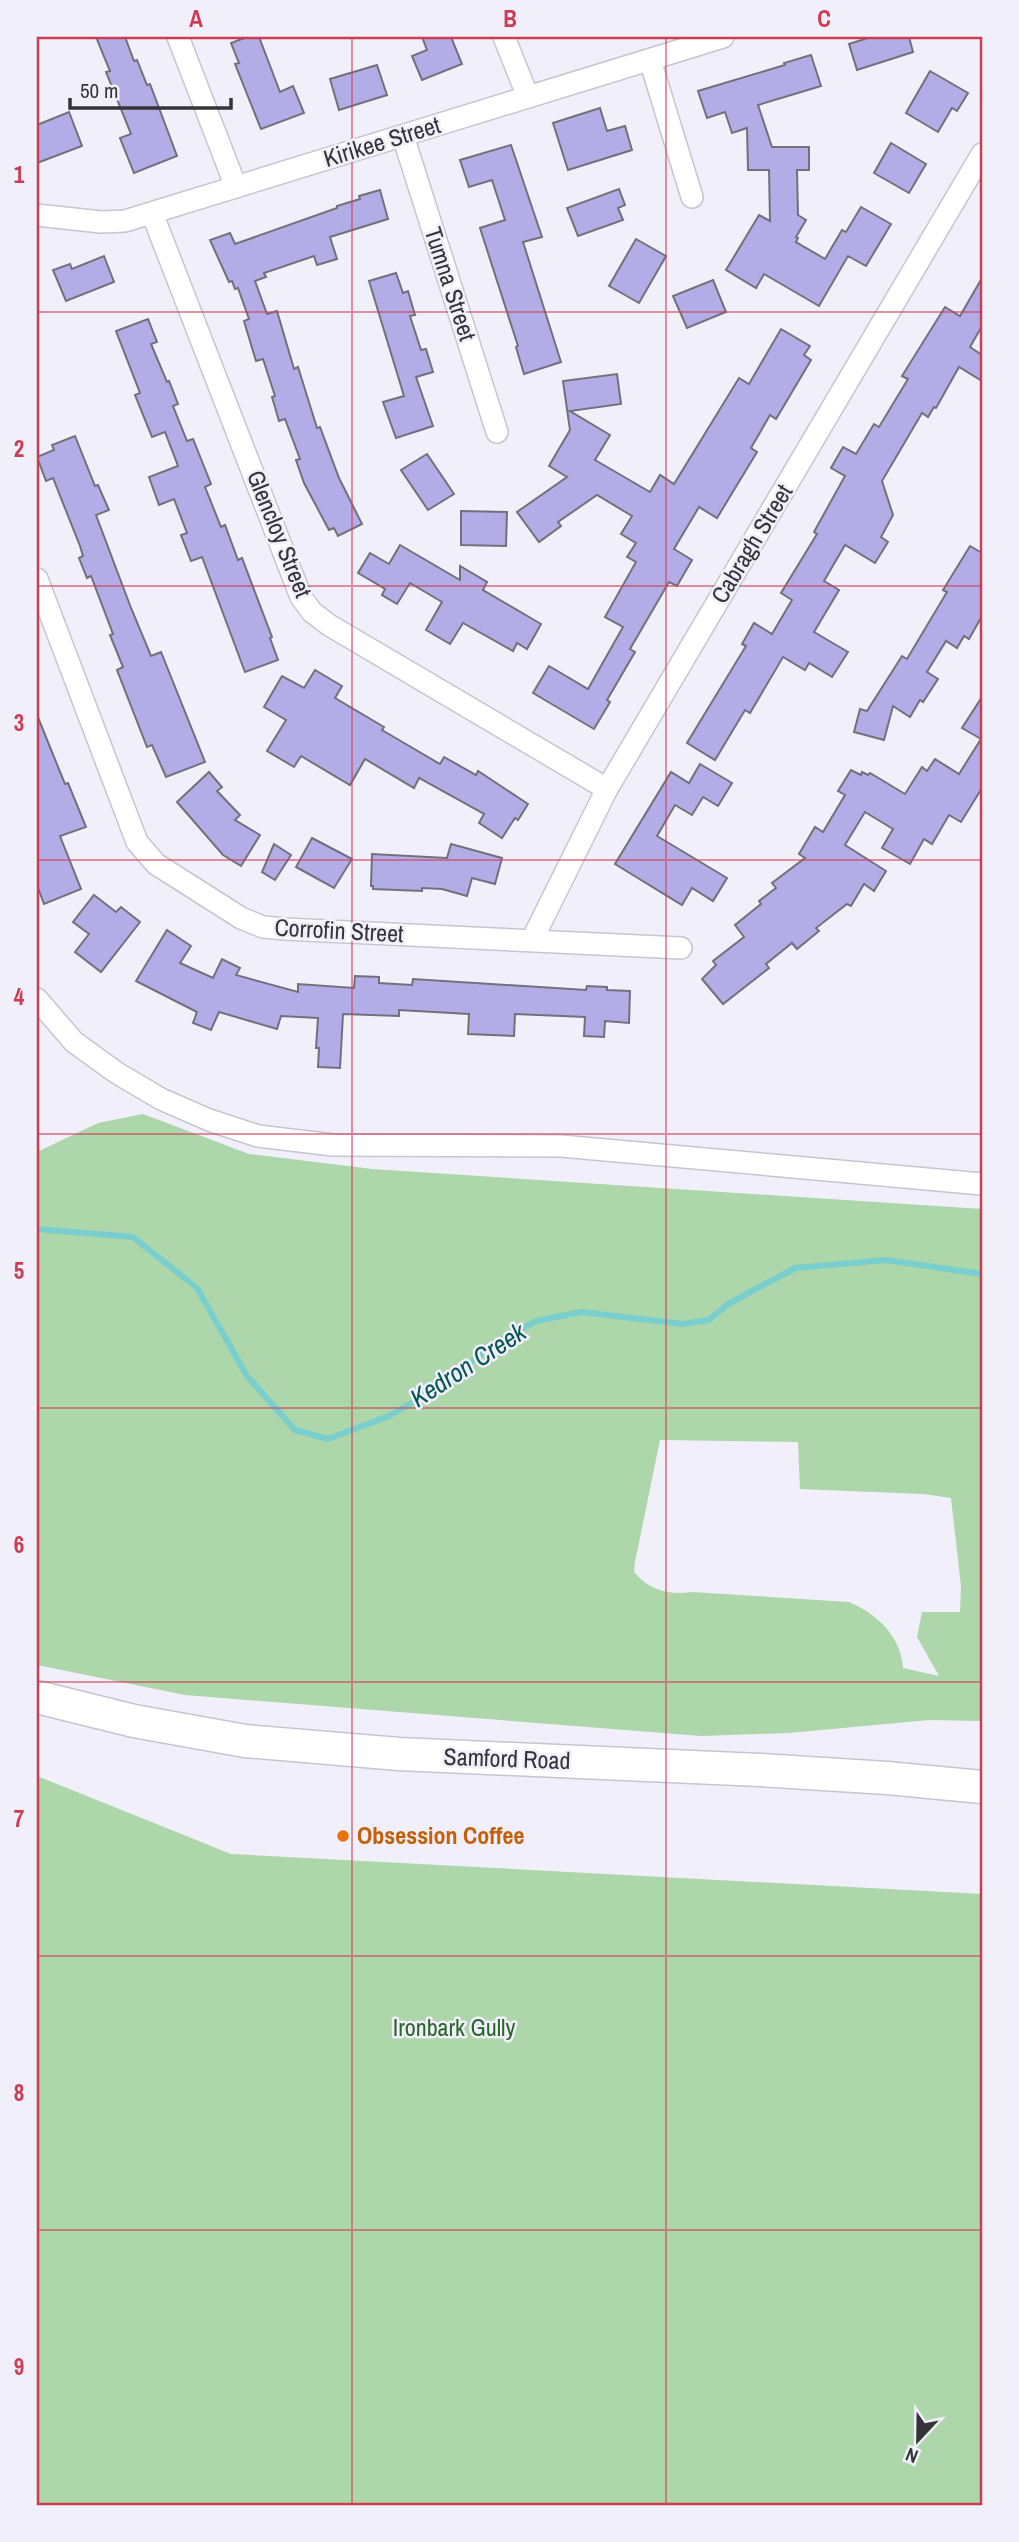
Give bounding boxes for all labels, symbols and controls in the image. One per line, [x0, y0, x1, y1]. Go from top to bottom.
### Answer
text: A [189, 3, 203, 34]
text: B [503, 3, 517, 34]
text: C [817, 3, 831, 34]
scale bar [70, 66, 231, 110]
text: 50 m [80, 76, 118, 105]
street label: Kirikee Street [319, 108, 444, 174]
text: 1 [14, 159, 25, 190]
street label: Tumna Street [418, 223, 484, 345]
text: 2 [14, 433, 24, 464]
street label: Glencloy Street [240, 465, 320, 602]
street label: Cabragh Street [703, 478, 799, 609]
text: 3 [14, 707, 24, 738]
street label: Corrofin Street [274, 911, 405, 949]
text: 4 [14, 981, 25, 1012]
text: 5 [14, 1255, 24, 1286]
water label: Kedron Creek [403, 1313, 534, 1415]
text: 6 [14, 1529, 24, 1560]
street label: Samford Road [443, 1740, 571, 1776]
text: 7 [14, 1803, 24, 1834]
place label: Obsession Coffee [357, 1819, 524, 1851]
marker: Obsession Coffee [335, 1828, 351, 1844]
park label: Ironbark Gully [393, 2011, 515, 2043]
text: 8 [14, 2077, 24, 2108]
text: 9 [14, 2351, 24, 2382]
north arrow [883, 2406, 953, 2476]
text: N [902, 2442, 922, 2470]

